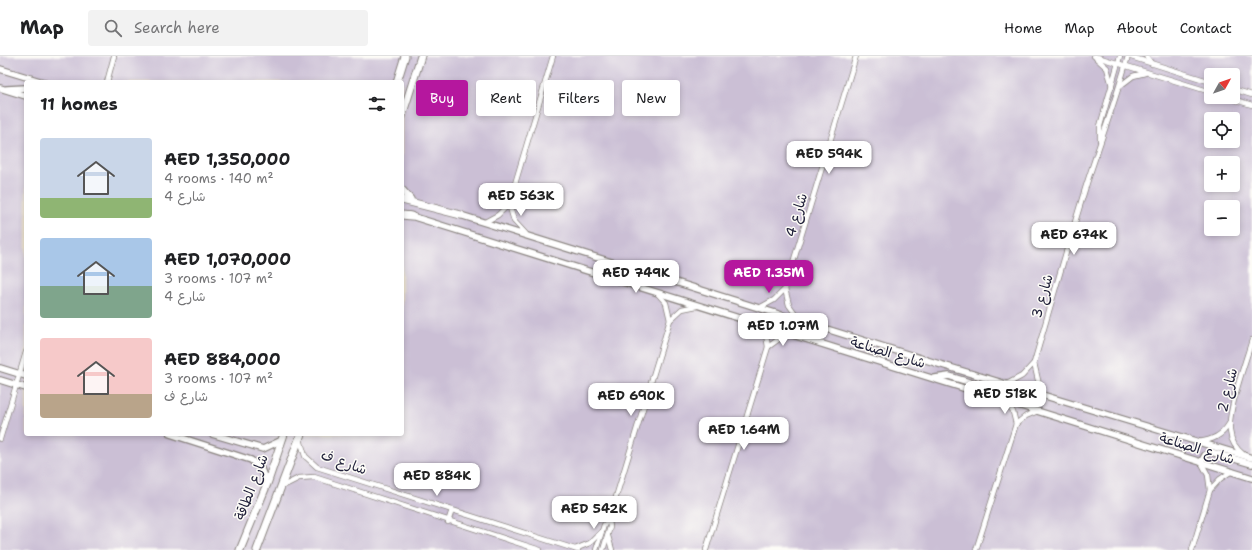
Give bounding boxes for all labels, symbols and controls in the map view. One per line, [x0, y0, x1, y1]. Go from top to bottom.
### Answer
search box [88, 10, 368, 46]
text: Map [20, 15, 64, 40]
icon: search [102, 17, 124, 39]
text: Search here [134, 18, 220, 38]
text: Home [1004, 19, 1043, 37]
text: Map [1065, 19, 1095, 37]
text: About [1117, 19, 1158, 37]
text: Contact [1180, 19, 1232, 37]
north arrow [1204, 68, 1240, 104]
map controls [1204, 68, 1240, 236]
chip: Buy [416, 80, 468, 116]
chip: Rent [476, 80, 536, 116]
chip: Filters [544, 80, 614, 116]
chip: New [622, 80, 680, 116]
text: 11 homes [40, 93, 118, 115]
icon: filters [366, 93, 388, 115]
button: locate [1204, 112, 1240, 148]
pin: AED 594K [788, 141, 870, 175]
text: AED 594K [796, 145, 862, 162]
text: AED 1,350,000 [164, 148, 290, 170]
icon: home [72, 154, 120, 202]
button: + [1204, 156, 1240, 192]
text: 4 rooms · 140 m² [164, 170, 273, 187]
pin: AED 563K [480, 183, 562, 217]
text: AED 563K [488, 187, 554, 204]
text: شارع 4 [164, 188, 206, 205]
street label: شارع 4 [781, 191, 812, 239]
button: − [1204, 200, 1240, 236]
pin: AED 674K [1033, 222, 1115, 256]
text: AED 674K [1040, 226, 1108, 243]
text: AED 1,070,000 [164, 248, 291, 270]
icon: home [72, 254, 120, 302]
pin: AED 749K [595, 260, 677, 294]
pin: AED 1.35M [723, 260, 815, 294]
text: AED 749K [602, 264, 670, 281]
text: AED 1.35M [733, 264, 805, 281]
text: 3 rooms · 107 m² [164, 270, 273, 287]
street label: شارع 3 [1027, 272, 1058, 320]
text: شارع 4 [164, 288, 206, 305]
pin: AED 1.07M [737, 313, 829, 347]
text: AED 1.07M [747, 317, 819, 334]
street label: شارع الصناعة [848, 332, 928, 373]
text: AED 884,000 [164, 348, 281, 370]
icon: home [72, 354, 120, 402]
street label: شارع 2 [1213, 366, 1242, 414]
text: 3 rooms · 107 m² [164, 370, 273, 387]
pin: AED 518K [964, 381, 1046, 415]
pin: AED 690K [590, 383, 672, 417]
text: AED 518K [973, 385, 1037, 402]
text: AED 690K [597, 387, 665, 404]
text: شارع ف [164, 388, 208, 405]
pin: AED 1.64M [698, 417, 790, 451]
text: AED 1.64M [708, 421, 780, 438]
street label: شارع الصناعة [1157, 428, 1237, 469]
street label: شارع ف [318, 445, 369, 480]
street label: شارع الطاقة [230, 452, 273, 523]
pin: AED 884K [396, 463, 478, 497]
text: AED 884K [403, 467, 471, 484]
pin: AED 542K [553, 496, 635, 530]
text: AED 542K [561, 500, 627, 517]

